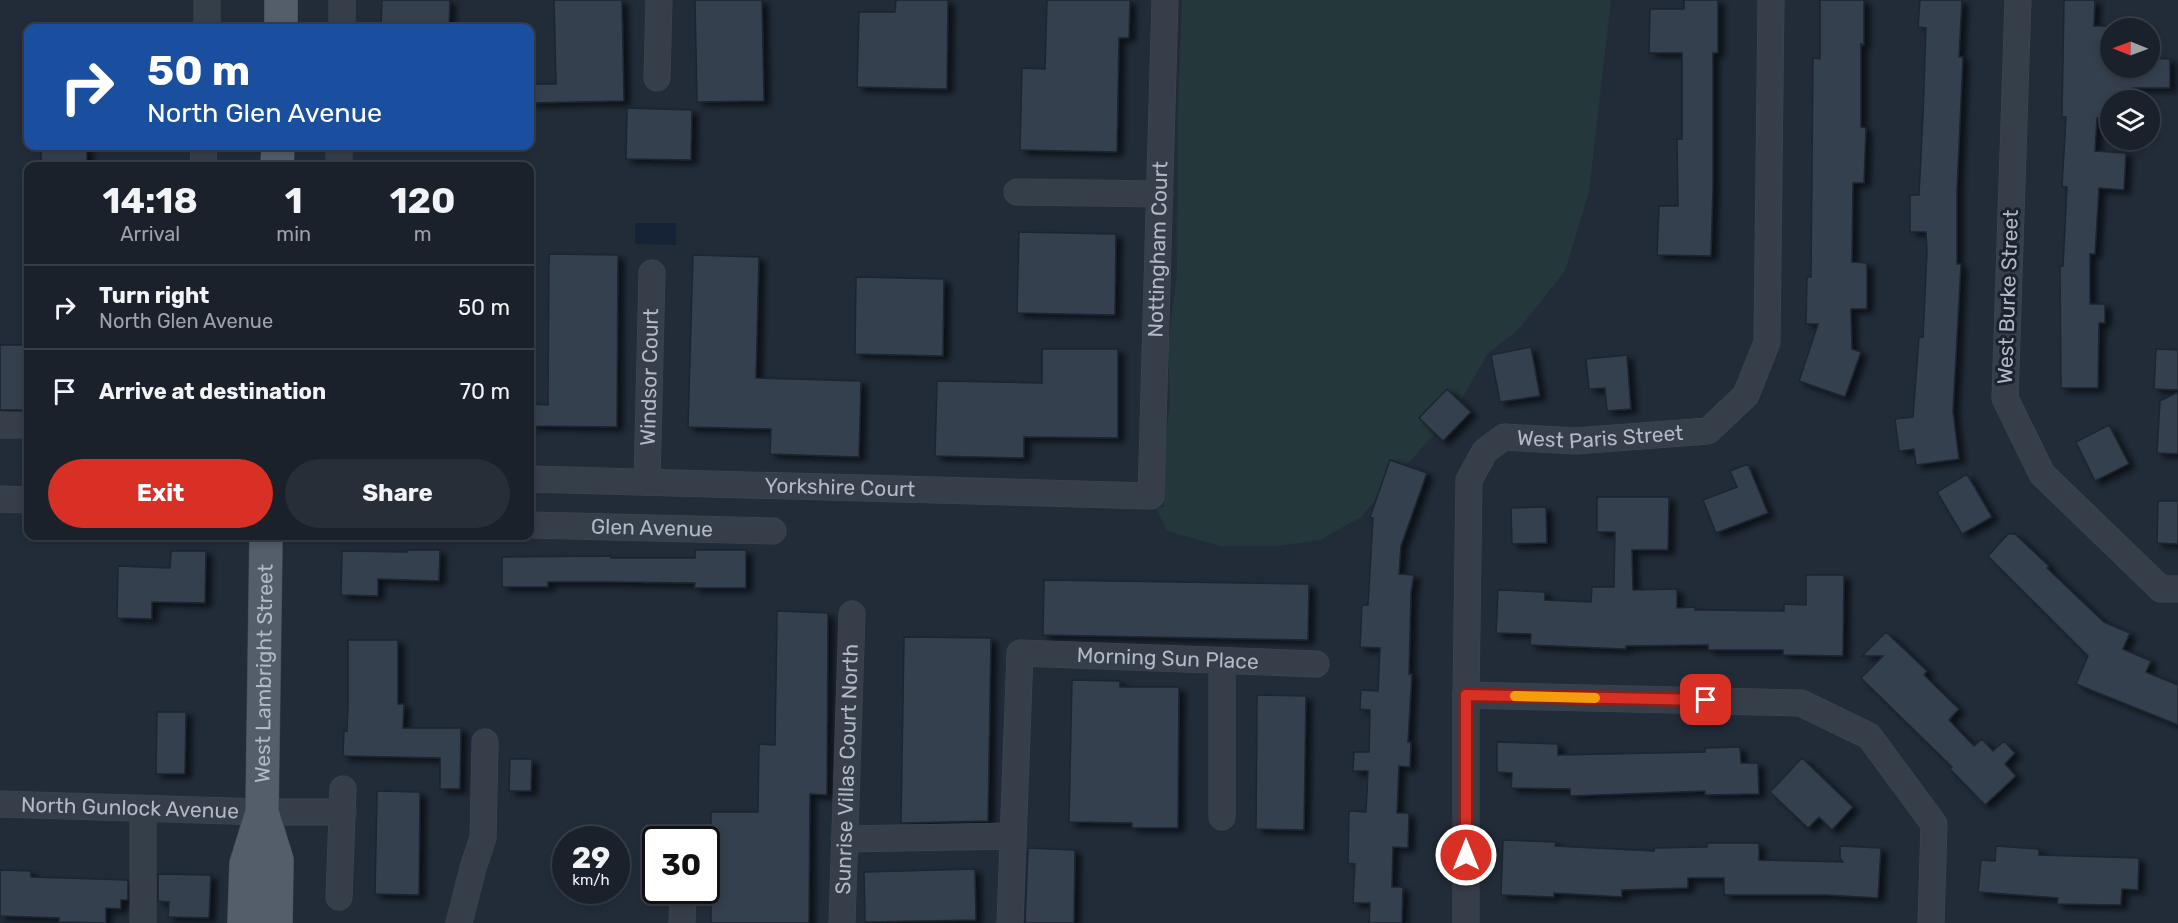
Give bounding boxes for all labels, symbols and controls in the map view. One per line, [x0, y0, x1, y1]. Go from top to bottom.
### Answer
north arrow [2100, 18, 2160, 78]
map controls [2100, 18, 2160, 150]
text: 50 m [147, 46, 250, 96]
icon: right [48, 48, 126, 126]
button: layers [2100, 90, 2160, 150]
text: North Glen Avenue [147, 97, 382, 129]
street label: Nottingham Court [1142, 161, 1172, 338]
text: 14:18 [103, 179, 198, 222]
text: 1 [285, 179, 303, 222]
text: 120 [390, 179, 455, 222]
street label: West Burke Street [1992, 209, 2023, 385]
text: Arrival [120, 222, 180, 246]
text: min [276, 222, 311, 246]
text: m [414, 222, 431, 246]
text: Turn right [99, 282, 209, 309]
icon: right [48, 291, 81, 324]
text: 50 m [458, 294, 510, 321]
street label: Windsor Court [635, 308, 663, 446]
text: North Glen Avenue [99, 309, 273, 333]
icon: arrive [48, 375, 81, 408]
text: Arrive at destination [99, 378, 326, 405]
text: 70 m [460, 378, 510, 405]
street label: West Paris Street [1516, 420, 1684, 453]
button: Exit [48, 459, 273, 528]
button: Share [285, 459, 510, 528]
street label: Yorkshire Court [764, 472, 916, 502]
street label: Glen Avenue [591, 514, 713, 542]
street label: West Lambright Street [249, 564, 278, 783]
street label: Morning Sun Place [1076, 642, 1259, 674]
street label: Sunrise Villas Court North [830, 643, 863, 895]
pin [1680, 674, 1731, 725]
icon: arrive [1689, 683, 1722, 716]
street label: North Gunlock Avenue [21, 792, 239, 823]
position arrow [1434, 823, 1498, 887]
speed limit sign: 30 [642, 826, 720, 904]
text: 29 [572, 840, 610, 876]
text: km/h [572, 871, 610, 889]

